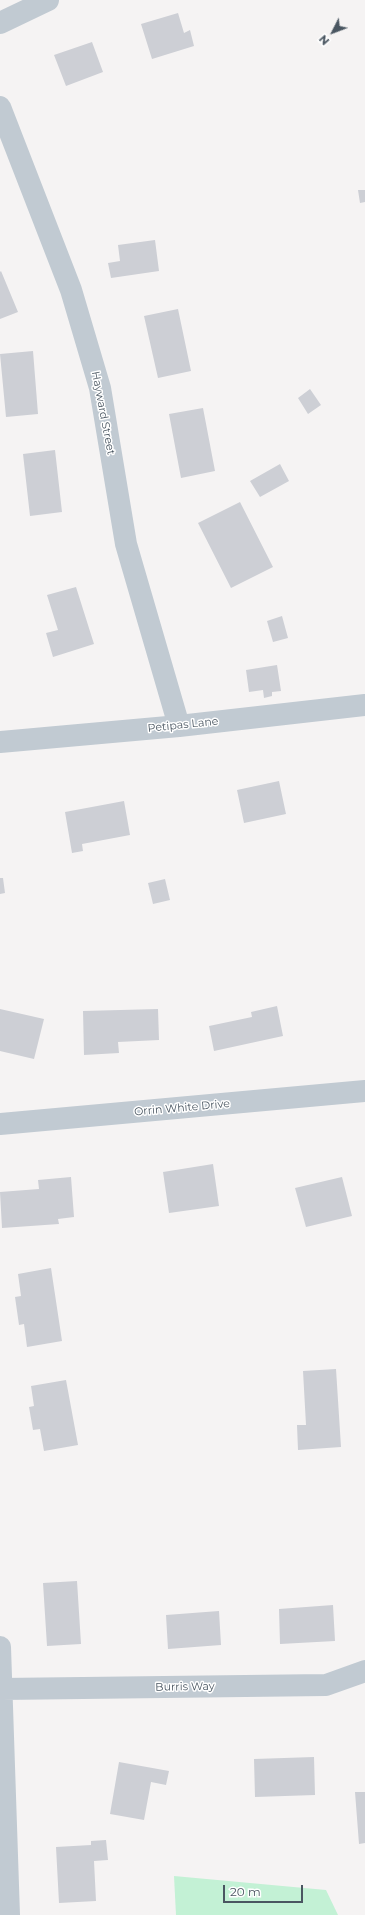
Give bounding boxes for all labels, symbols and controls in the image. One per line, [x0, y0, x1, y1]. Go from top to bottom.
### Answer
north arrow [313, 12, 353, 52]
text: N [316, 32, 332, 48]
street label: Hayward Street [88, 370, 118, 456]
street label: Petipas Lane [147, 715, 219, 735]
street label: Orrin White Drive [134, 1097, 230, 1119]
street label: Burris Way [155, 1680, 215, 1694]
scale bar [225, 1877, 305, 1903]
text: 20 m [230, 1884, 261, 1899]

